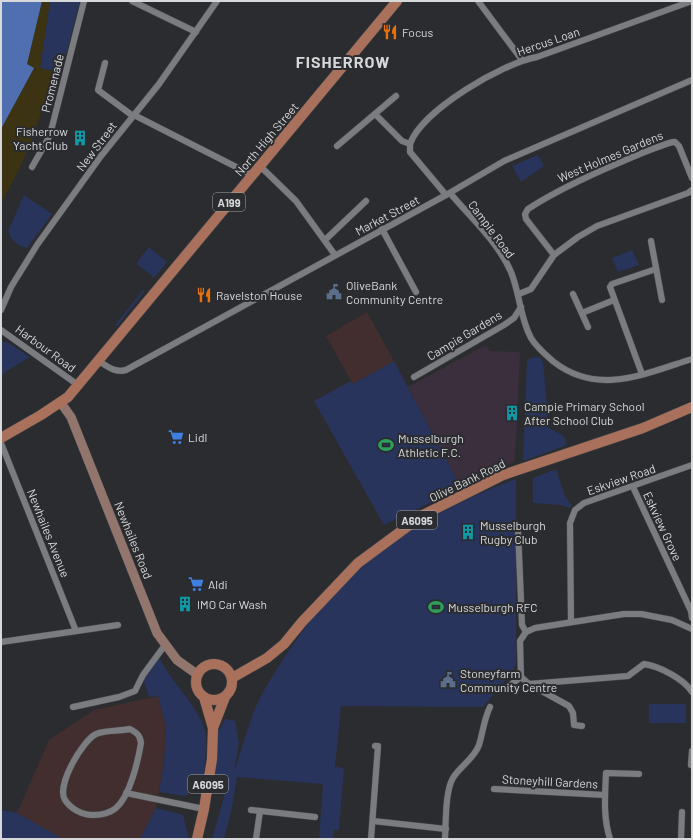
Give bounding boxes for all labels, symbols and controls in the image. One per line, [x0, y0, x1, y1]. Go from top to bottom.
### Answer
restaurant icon: Focus [381, 23, 399, 41]
street label: Hercus Loan [515, 24, 581, 58]
place label: Focus [402, 25, 434, 39]
street label: Promenade [38, 52, 66, 114]
district label: FISHERROW [296, 52, 390, 71]
street label: North High Street [231, 99, 301, 179]
street label: New Street [73, 119, 119, 173]
place label: Fisherrow Yacht Club [13, 124, 68, 152]
street label: West Holmes Gardens [555, 127, 665, 185]
building icon: Fisherrow Yacht Club [71, 129, 89, 147]
street label: Market Street [352, 192, 422, 238]
road number: A199 [213, 193, 245, 211]
street label: Campie Road [466, 198, 518, 260]
place label: OliveBank Community Centre [346, 278, 443, 306]
public building icon: OliveBank Community Centre [325, 283, 343, 301]
restaurant icon: Ravelston House [195, 286, 213, 304]
place label: Ravelston House [216, 288, 302, 302]
street label: Campie Gardens [424, 307, 504, 363]
street label: Harbour Road [13, 321, 79, 375]
place label: Campie Primary School After School Club [524, 399, 644, 427]
building icon: Campie Primary School After School Club [503, 404, 521, 422]
supermarket icon: Lidl [167, 428, 185, 446]
place label: Lidl [188, 430, 207, 444]
place label: Musselburgh Athletic F.C. [398, 431, 464, 459]
sports icon: Musselburgh Athletic F.C. [377, 436, 395, 454]
street label: Olive Bank Road [427, 456, 507, 504]
street label: Eskview Road [585, 461, 657, 497]
street label: Newhailes Avenue [25, 487, 73, 579]
street label: Eskview Grove [641, 489, 685, 563]
street label: Newhailes Road [112, 499, 156, 581]
road number: A6095 [397, 511, 437, 529]
place label: Musselburgh Rugby Club [480, 518, 546, 546]
building icon: Musselburgh Rugby Club [459, 523, 477, 541]
supermarket icon: Aldi [187, 575, 205, 593]
place label: Aldi [208, 577, 228, 591]
building icon: IMO Car Wash [176, 595, 194, 613]
place label: IMO Car Wash [197, 597, 267, 611]
sports icon: Musselburgh RFC [427, 598, 445, 616]
place label: Musselburgh RFC [448, 600, 537, 614]
place label: Stoneyfarm Community Centre [460, 666, 557, 694]
public building icon: Stoneyfarm Community Centre [439, 671, 457, 689]
street label: Stoneyhill Gardens [502, 771, 599, 791]
road number: A6095 [188, 775, 228, 793]

